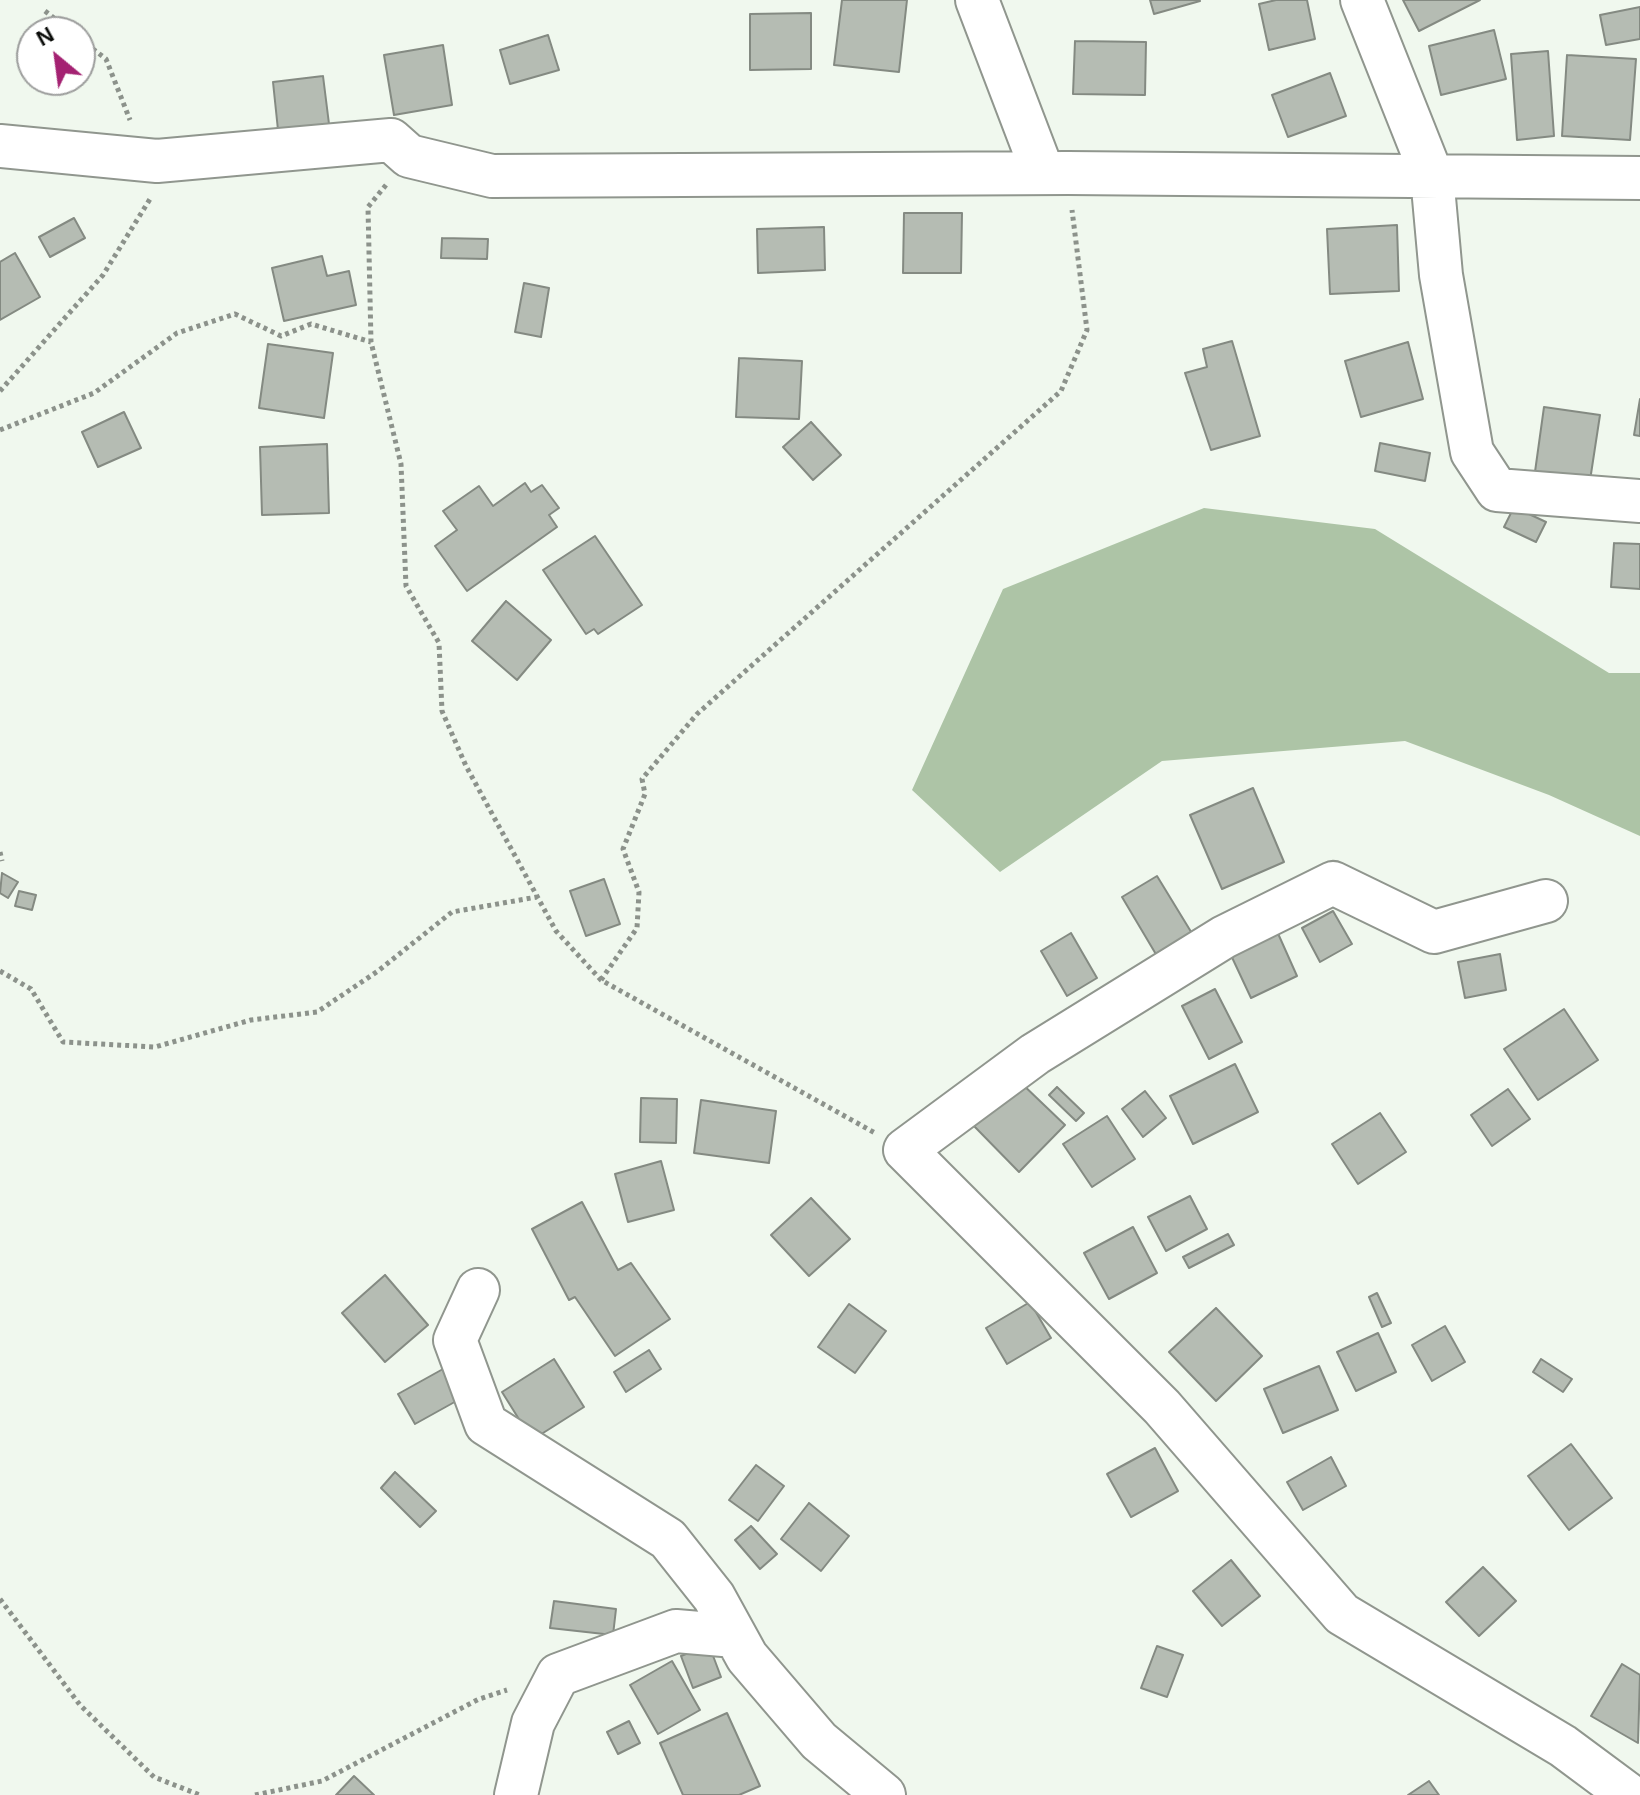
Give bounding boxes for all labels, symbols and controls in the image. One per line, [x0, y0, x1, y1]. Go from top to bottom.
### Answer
north arrow [16, 16, 96, 96]
text: N [32, 22, 58, 51]

